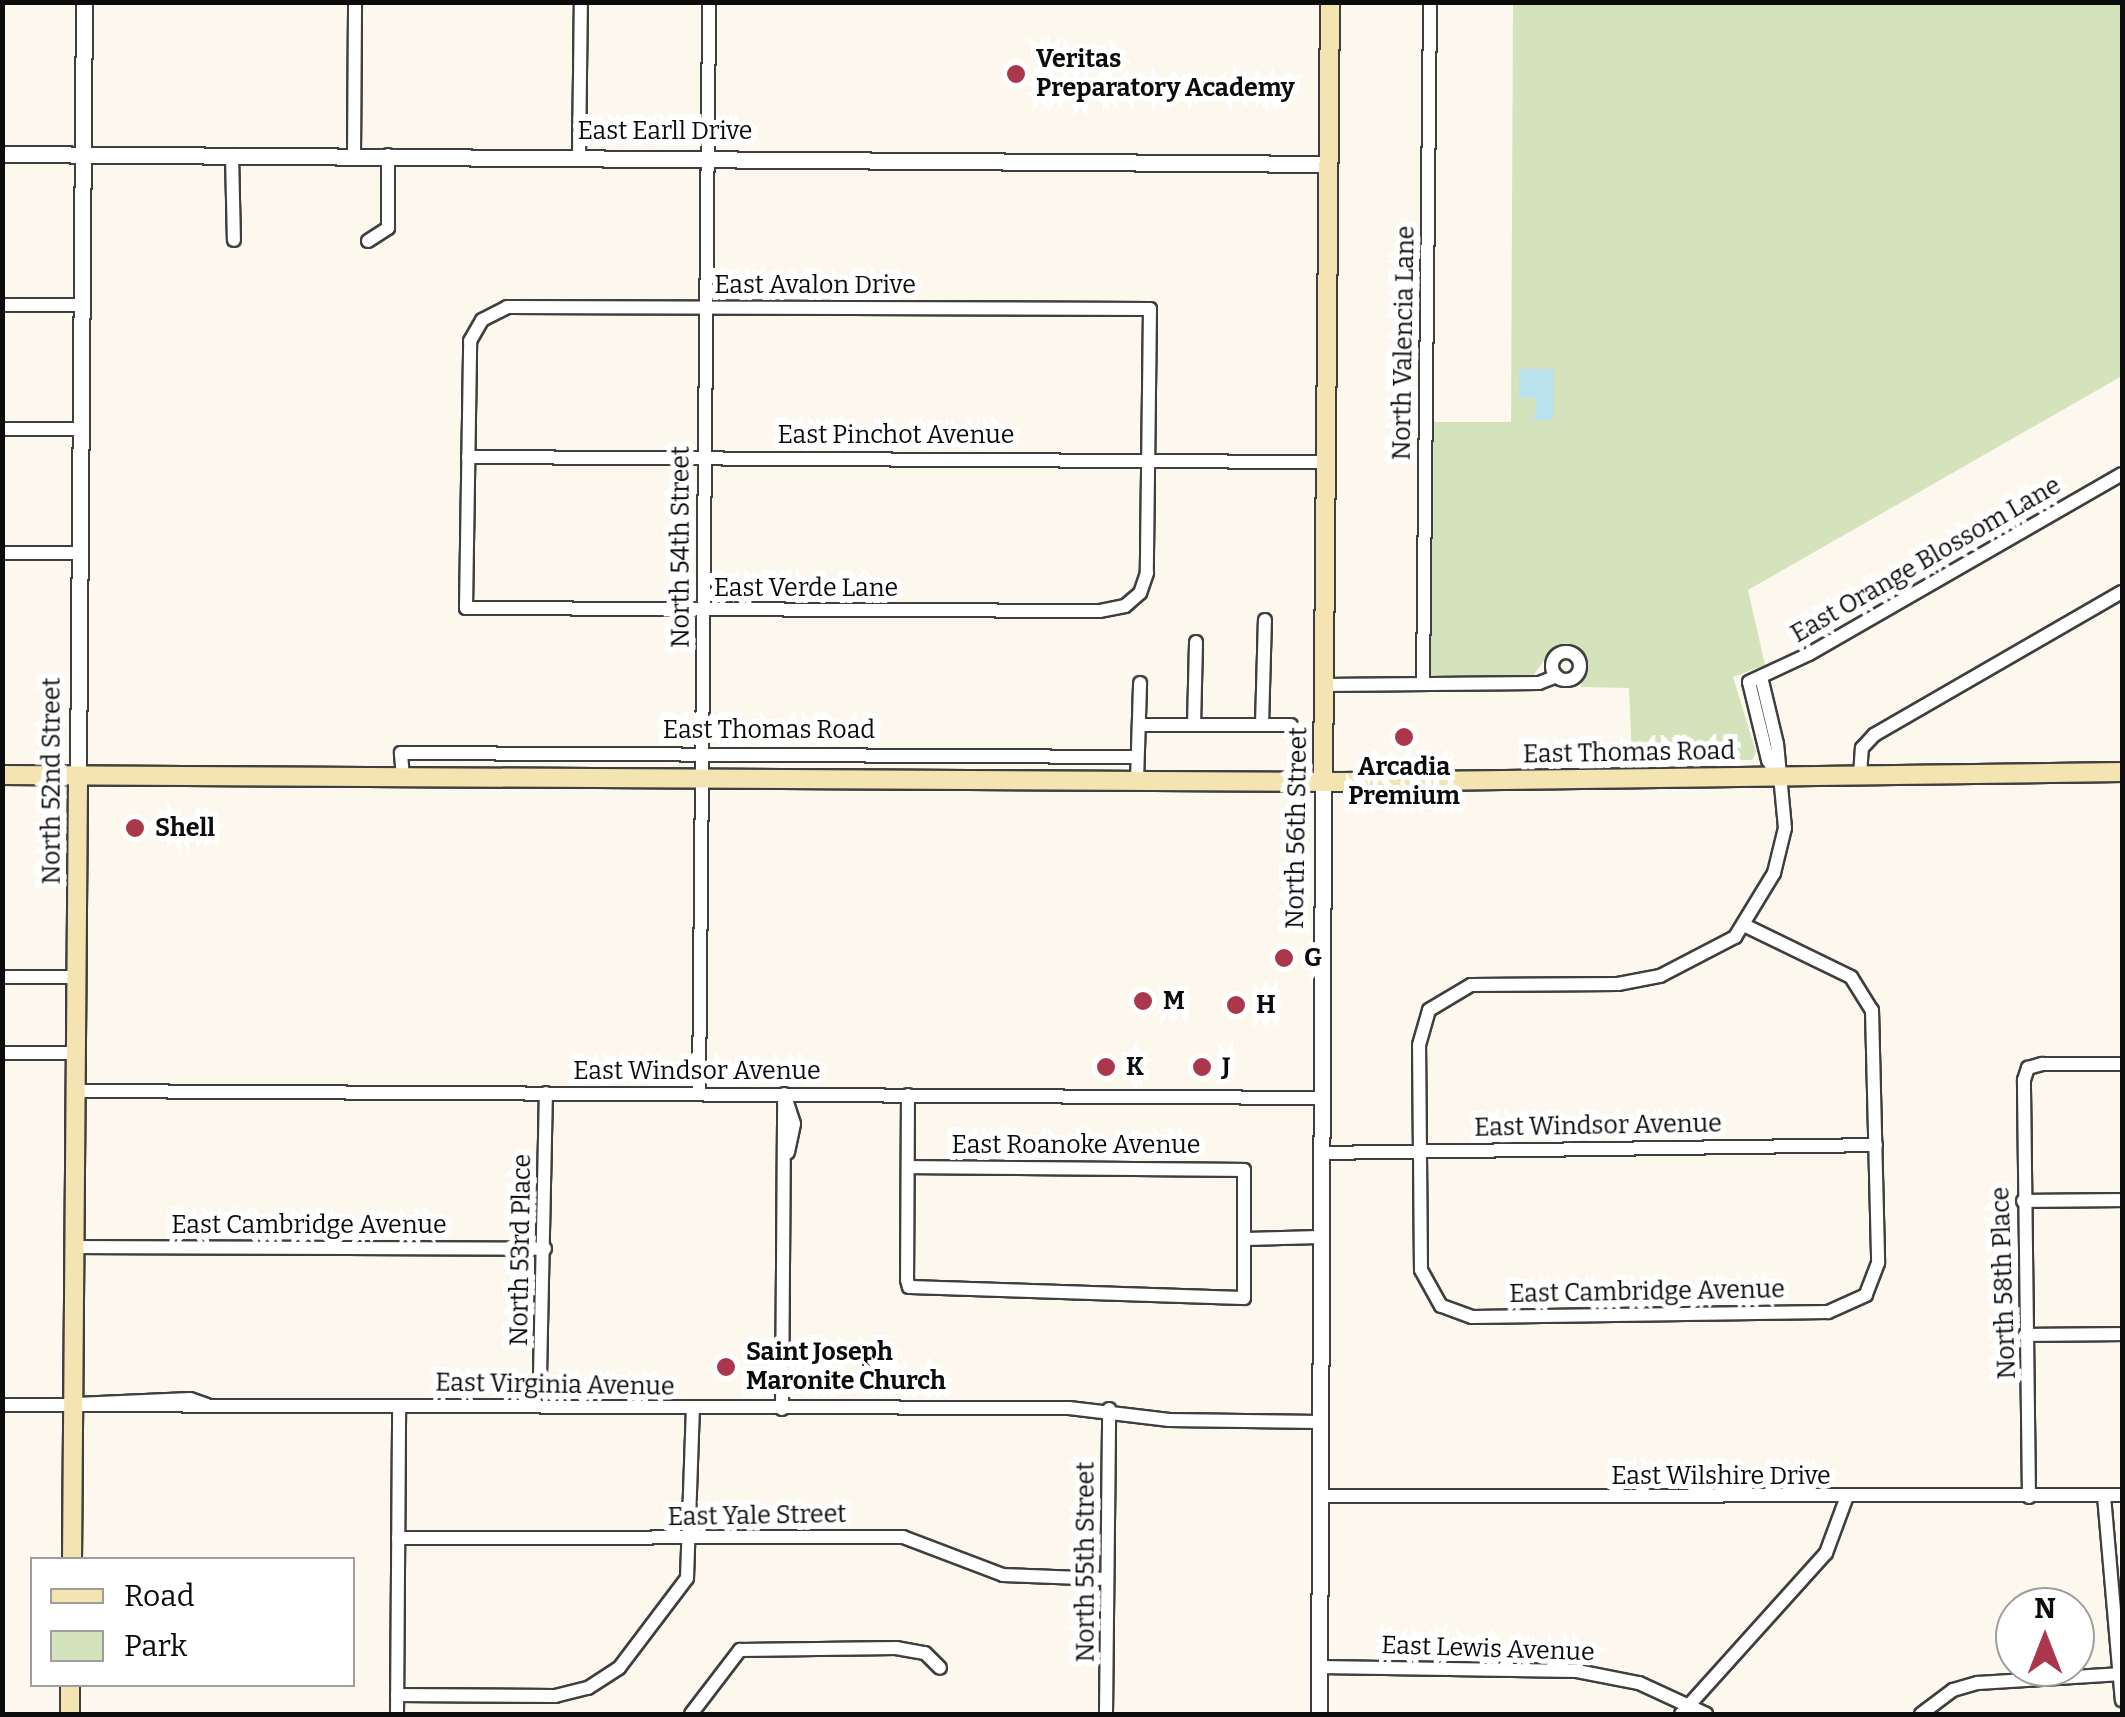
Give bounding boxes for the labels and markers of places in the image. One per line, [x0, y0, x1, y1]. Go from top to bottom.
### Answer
place label: Veritas Preparatory Academy [1036, 45, 1295, 104]
marker: Veritas Preparatory Academy [1005, 63, 1027, 85]
marker: Arcadia Premium [1393, 726, 1415, 748]
place label: Arcadia Premium [1348, 753, 1460, 812]
place label: Shell [155, 813, 215, 843]
marker: Shell [124, 817, 146, 839]
place label: G [1304, 943, 1322, 973]
marker: G [1273, 947, 1295, 969]
place label: M [1163, 986, 1185, 1016]
marker: M [1132, 990, 1154, 1012]
place label: H [1256, 990, 1276, 1020]
marker: H [1225, 994, 1247, 1016]
place label: K [1126, 1052, 1144, 1082]
place label: J [1222, 1052, 1231, 1082]
marker: K [1095, 1056, 1117, 1078]
marker: J [1191, 1056, 1213, 1078]
place label: Saint Joseph Maronite Church [746, 1338, 946, 1397]
marker: Saint Joseph Maronite Church [715, 1356, 737, 1378]

